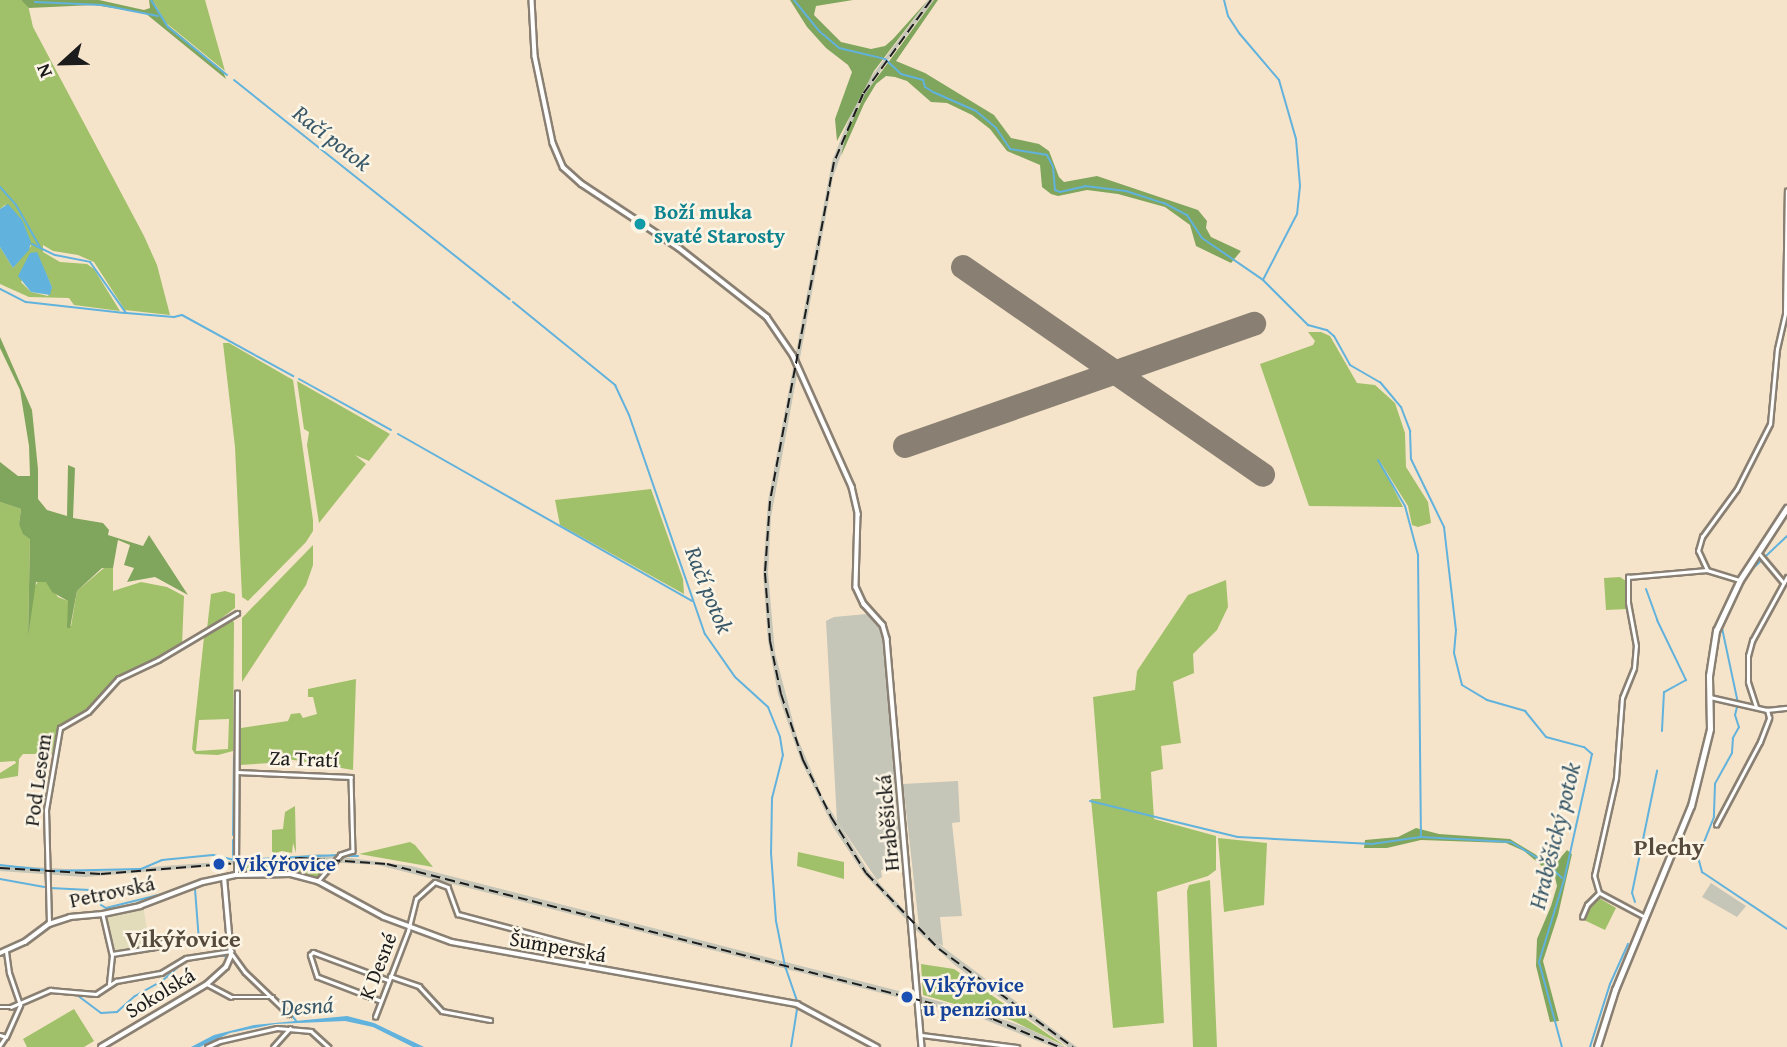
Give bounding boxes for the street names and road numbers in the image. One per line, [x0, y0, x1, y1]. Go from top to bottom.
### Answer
street label: Pod Lesem [19, 732, 57, 828]
street label: Za Tratí [269, 745, 339, 773]
street label: Hraběšická [871, 774, 905, 872]
street label: Petrovská [67, 871, 157, 913]
street label: Šumperská [508, 926, 608, 968]
street label: K Desné [354, 929, 402, 1003]
street label: Sokolská [121, 962, 199, 1024]

